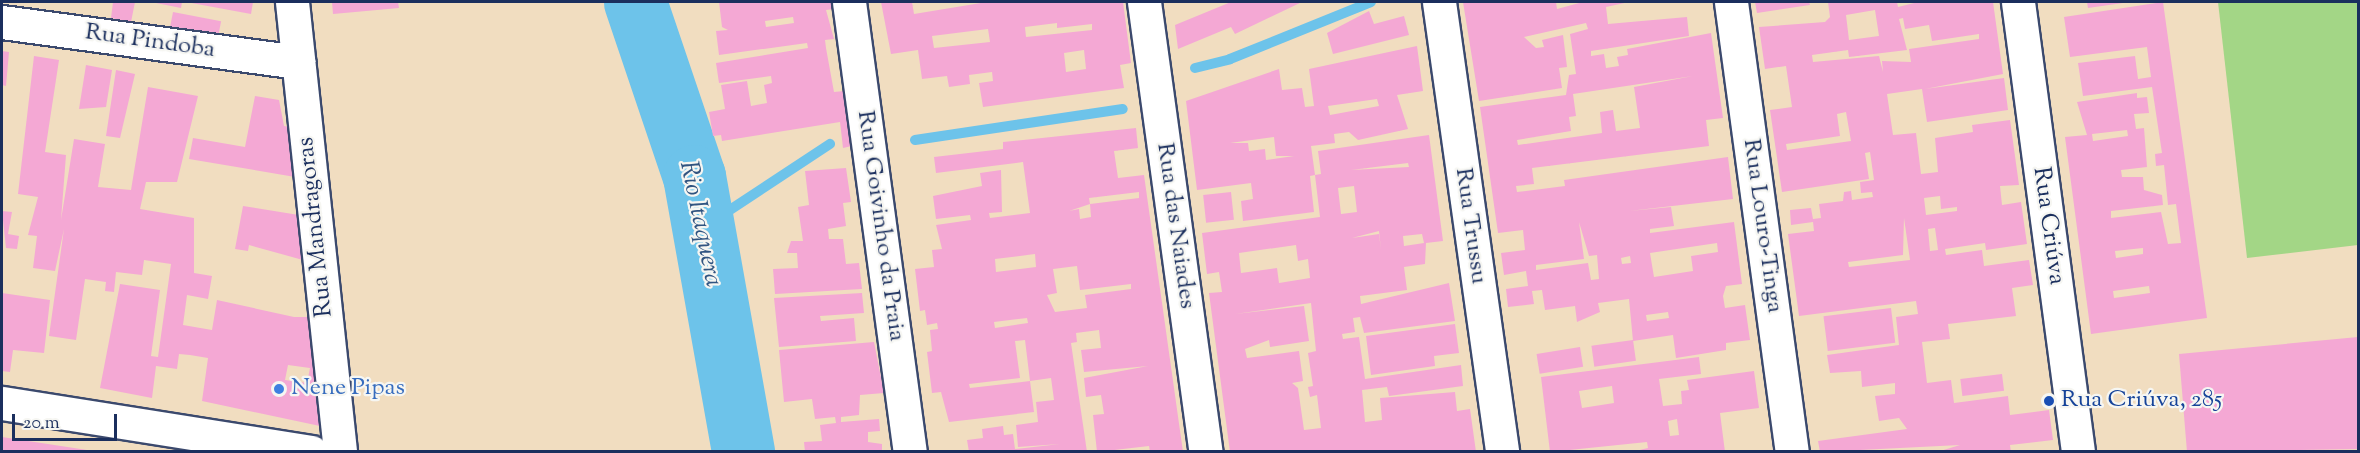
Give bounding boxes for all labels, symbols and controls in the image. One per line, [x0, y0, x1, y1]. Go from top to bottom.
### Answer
street label: Rua Pindoba [83, 19, 217, 65]
street label: Rua Goivinho da Praia [850, 109, 910, 343]
street label: Rua Mandragoras [292, 136, 340, 318]
street label: Rua Louro-Tinga [1736, 137, 1788, 315]
street label: Rua das Naiades [1149, 141, 1201, 311]
water label: Rio Itaquera [671, 158, 729, 290]
street label: Rua Criúva [2025, 165, 2071, 287]
street label: Rua Trussu [1448, 166, 1492, 286]
place label: Nene Pipas [291, 375, 405, 403]
marker: Nene Pipas [272, 382, 286, 396]
place label: Rua Criúva, 285 [2061, 387, 2222, 415]
marker: Rua Criúva, 285 [2042, 394, 2056, 408]
scale bar [15, 402, 120, 440]
text: 20 m [23, 411, 60, 437]

